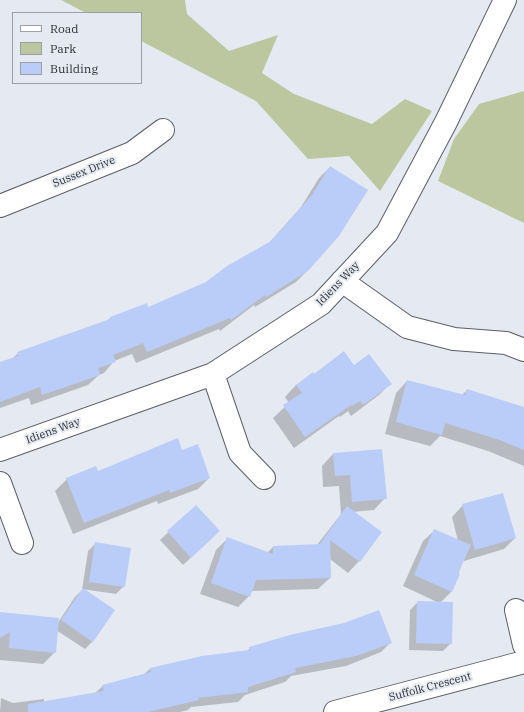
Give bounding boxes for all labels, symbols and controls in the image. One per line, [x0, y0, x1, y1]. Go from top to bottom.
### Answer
legend [12, 12, 142, 84]
text: Road [50, 21, 79, 36]
text: Park [50, 41, 76, 56]
text: Building [50, 61, 98, 76]
street label: Sussex Drive [51, 153, 117, 191]
street label: Idiens Way [314, 259, 362, 309]
street label: Idiens Way [24, 415, 82, 447]
street label: Suffolk Crescent [387, 670, 473, 704]

